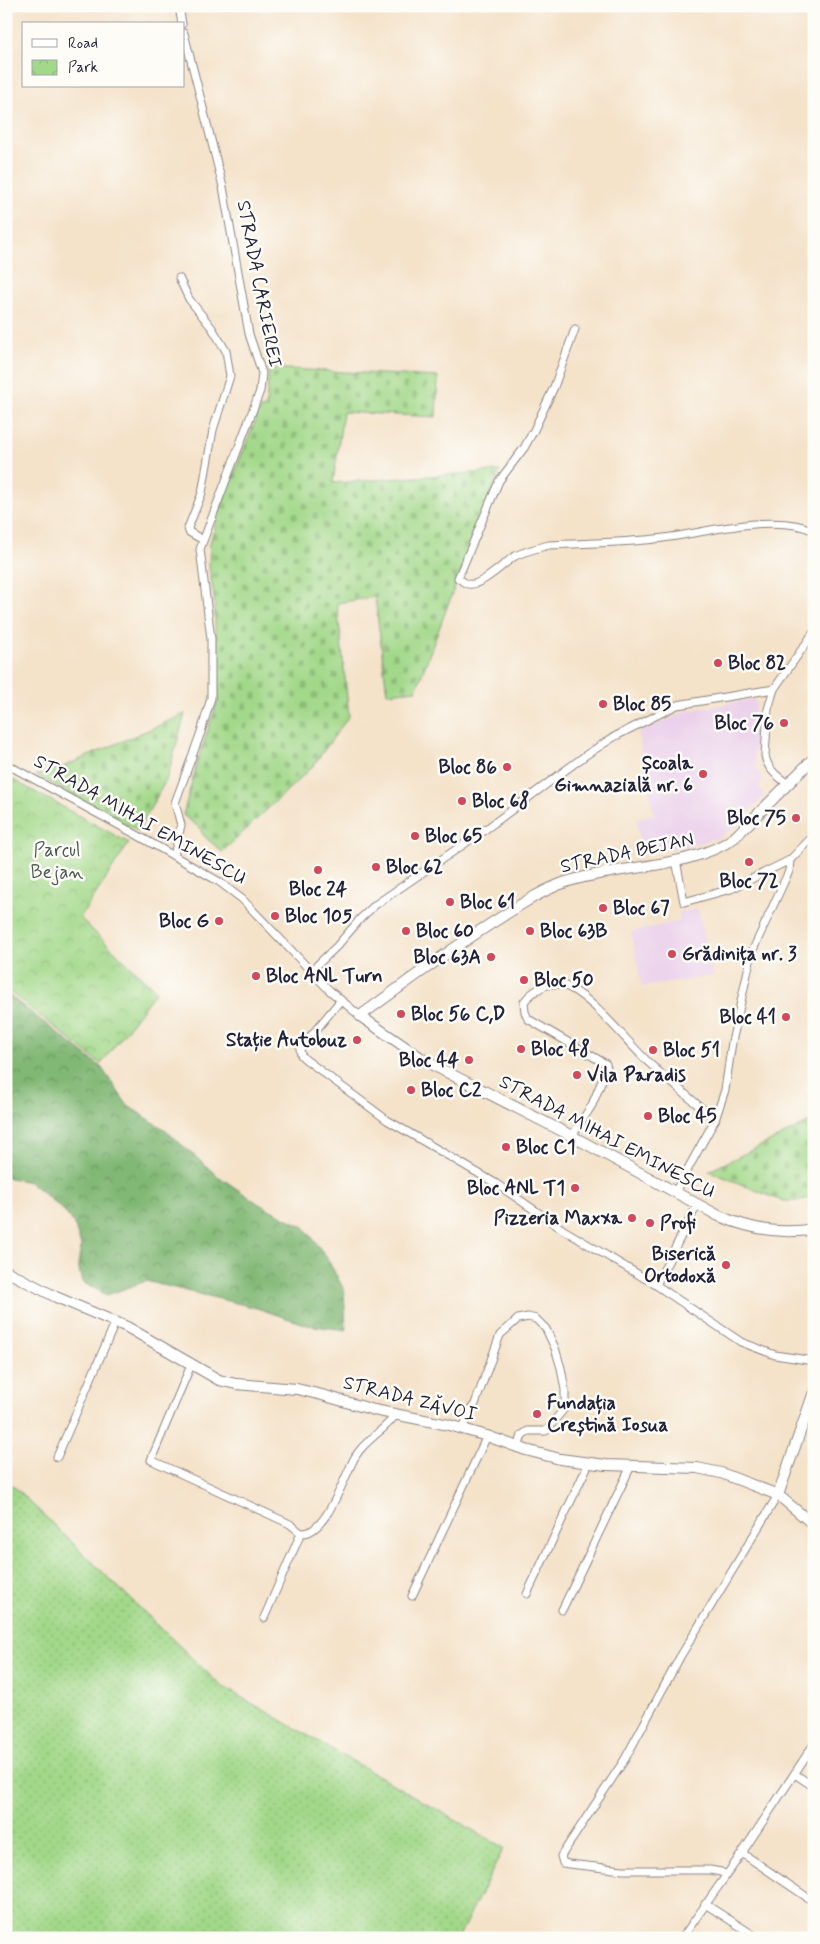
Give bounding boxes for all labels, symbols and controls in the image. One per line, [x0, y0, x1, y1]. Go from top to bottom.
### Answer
legend [22, 22, 185, 88]
text: Road [68, 34, 98, 54]
text: Park [68, 58, 98, 78]
street label: STRADA CARIEREI [231, 198, 287, 370]
place label: Bloc 82 [728, 651, 786, 676]
marker: Bloc 82 [712, 657, 724, 669]
place label: Bloc 85 [613, 692, 671, 717]
marker: Bloc 85 [597, 698, 609, 710]
place label: Bloc 76 [715, 711, 774, 736]
marker: Bloc 76 [778, 717, 790, 729]
street label: STRADA MIHAI EMINESCU [29, 749, 251, 891]
place label: Școala Gimnazială nr. 6 [554, 751, 694, 798]
place label: Bloc 86 [438, 755, 497, 780]
marker: Bloc 86 [501, 761, 513, 773]
marker: Școala Gimnazială nr. 6 [697, 768, 709, 780]
place label: Bloc 68 [472, 789, 530, 814]
marker: Bloc 68 [456, 795, 468, 807]
place label: Bloc 75 [727, 806, 786, 831]
marker: Bloc 75 [790, 812, 802, 824]
place label: Bloc 65 [425, 824, 482, 849]
street label: STRADA BEJAN [558, 827, 696, 879]
marker: Bloc 65 [409, 830, 421, 842]
park label: Parcul Bejan [31, 838, 84, 886]
place label: Bloc 62 [386, 855, 443, 880]
marker: Bloc 72 [743, 856, 755, 868]
marker: Bloc 62 [370, 861, 382, 873]
marker: Bloc 24 [312, 864, 324, 876]
place label: Bloc 72 [720, 869, 778, 894]
place label: Bloc 24 [289, 877, 348, 902]
place label: Bloc 61 [460, 890, 515, 915]
marker: Bloc 61 [444, 896, 456, 908]
place label: Bloc 67 [613, 896, 670, 921]
marker: Bloc 67 [597, 902, 609, 914]
place label: Bloc 105 [285, 904, 353, 929]
place label: Bloc G [159, 909, 209, 934]
marker: Bloc 105 [269, 910, 281, 922]
marker: Bloc G [213, 915, 225, 927]
place label: Bloc 60 [416, 919, 474, 944]
place label: Bloc 63B [540, 919, 607, 944]
marker: Bloc 60 [400, 925, 412, 937]
marker: Bloc 63B [524, 925, 536, 937]
place label: Grădinița nr. 3 [682, 942, 797, 967]
place label: Bloc 63A [413, 945, 481, 970]
marker: Grădinița nr. 3 [666, 948, 678, 960]
marker: Bloc 63A [485, 951, 497, 963]
place label: Bloc ANL Turn [266, 964, 383, 989]
place label: Bloc 50 [534, 968, 594, 993]
marker: Bloc ANL Turn [250, 970, 262, 982]
marker: Bloc 50 [518, 974, 530, 986]
place label: Bloc 56 C,D [411, 1002, 505, 1027]
place label: Bloc 41 [719, 1005, 776, 1030]
marker: Bloc 56 C,D [395, 1008, 407, 1020]
marker: Bloc 41 [780, 1011, 792, 1023]
place label: Stație Autobuz [226, 1028, 347, 1053]
marker: Stație Autobuz [351, 1034, 363, 1046]
place label: Bloc 48 [531, 1037, 590, 1062]
place label: Bloc 51 [663, 1038, 720, 1063]
marker: Bloc 48 [515, 1043, 527, 1055]
marker: Bloc 51 [647, 1044, 659, 1056]
place label: Bloc 44 [399, 1048, 459, 1073]
marker: Bloc 44 [463, 1054, 475, 1066]
place label: Vila Paradis [587, 1063, 686, 1088]
street label: STRADA MIHAI EMINESCU [495, 1069, 719, 1205]
marker: Vila Paradis [571, 1069, 583, 1081]
place label: Bloc C2 [421, 1078, 482, 1103]
marker: Bloc C2 [405, 1084, 417, 1096]
place label: Bloc 45 [658, 1104, 717, 1129]
marker: Bloc 45 [642, 1110, 654, 1122]
place label: Bloc C1 [516, 1135, 575, 1160]
marker: Bloc C1 [500, 1141, 512, 1153]
place label: Bloc ANL T1 [467, 1176, 565, 1201]
marker: Bloc ANL T1 [569, 1182, 581, 1194]
place label: Pizzeria Maxxa [494, 1206, 623, 1231]
place label: Profi [660, 1211, 697, 1236]
marker: Pizzeria Maxxa [626, 1212, 638, 1224]
marker: Profi [644, 1217, 656, 1229]
place label: Biserică Ortodoxă [644, 1242, 716, 1289]
marker: Biserică Ortodoxă [720, 1259, 732, 1271]
street label: STRADA ZĂVOI [341, 1370, 479, 1428]
place label: Fundația Creștină Iosua [547, 1391, 669, 1438]
marker: Fundația Creștină Iosua [531, 1408, 543, 1420]

